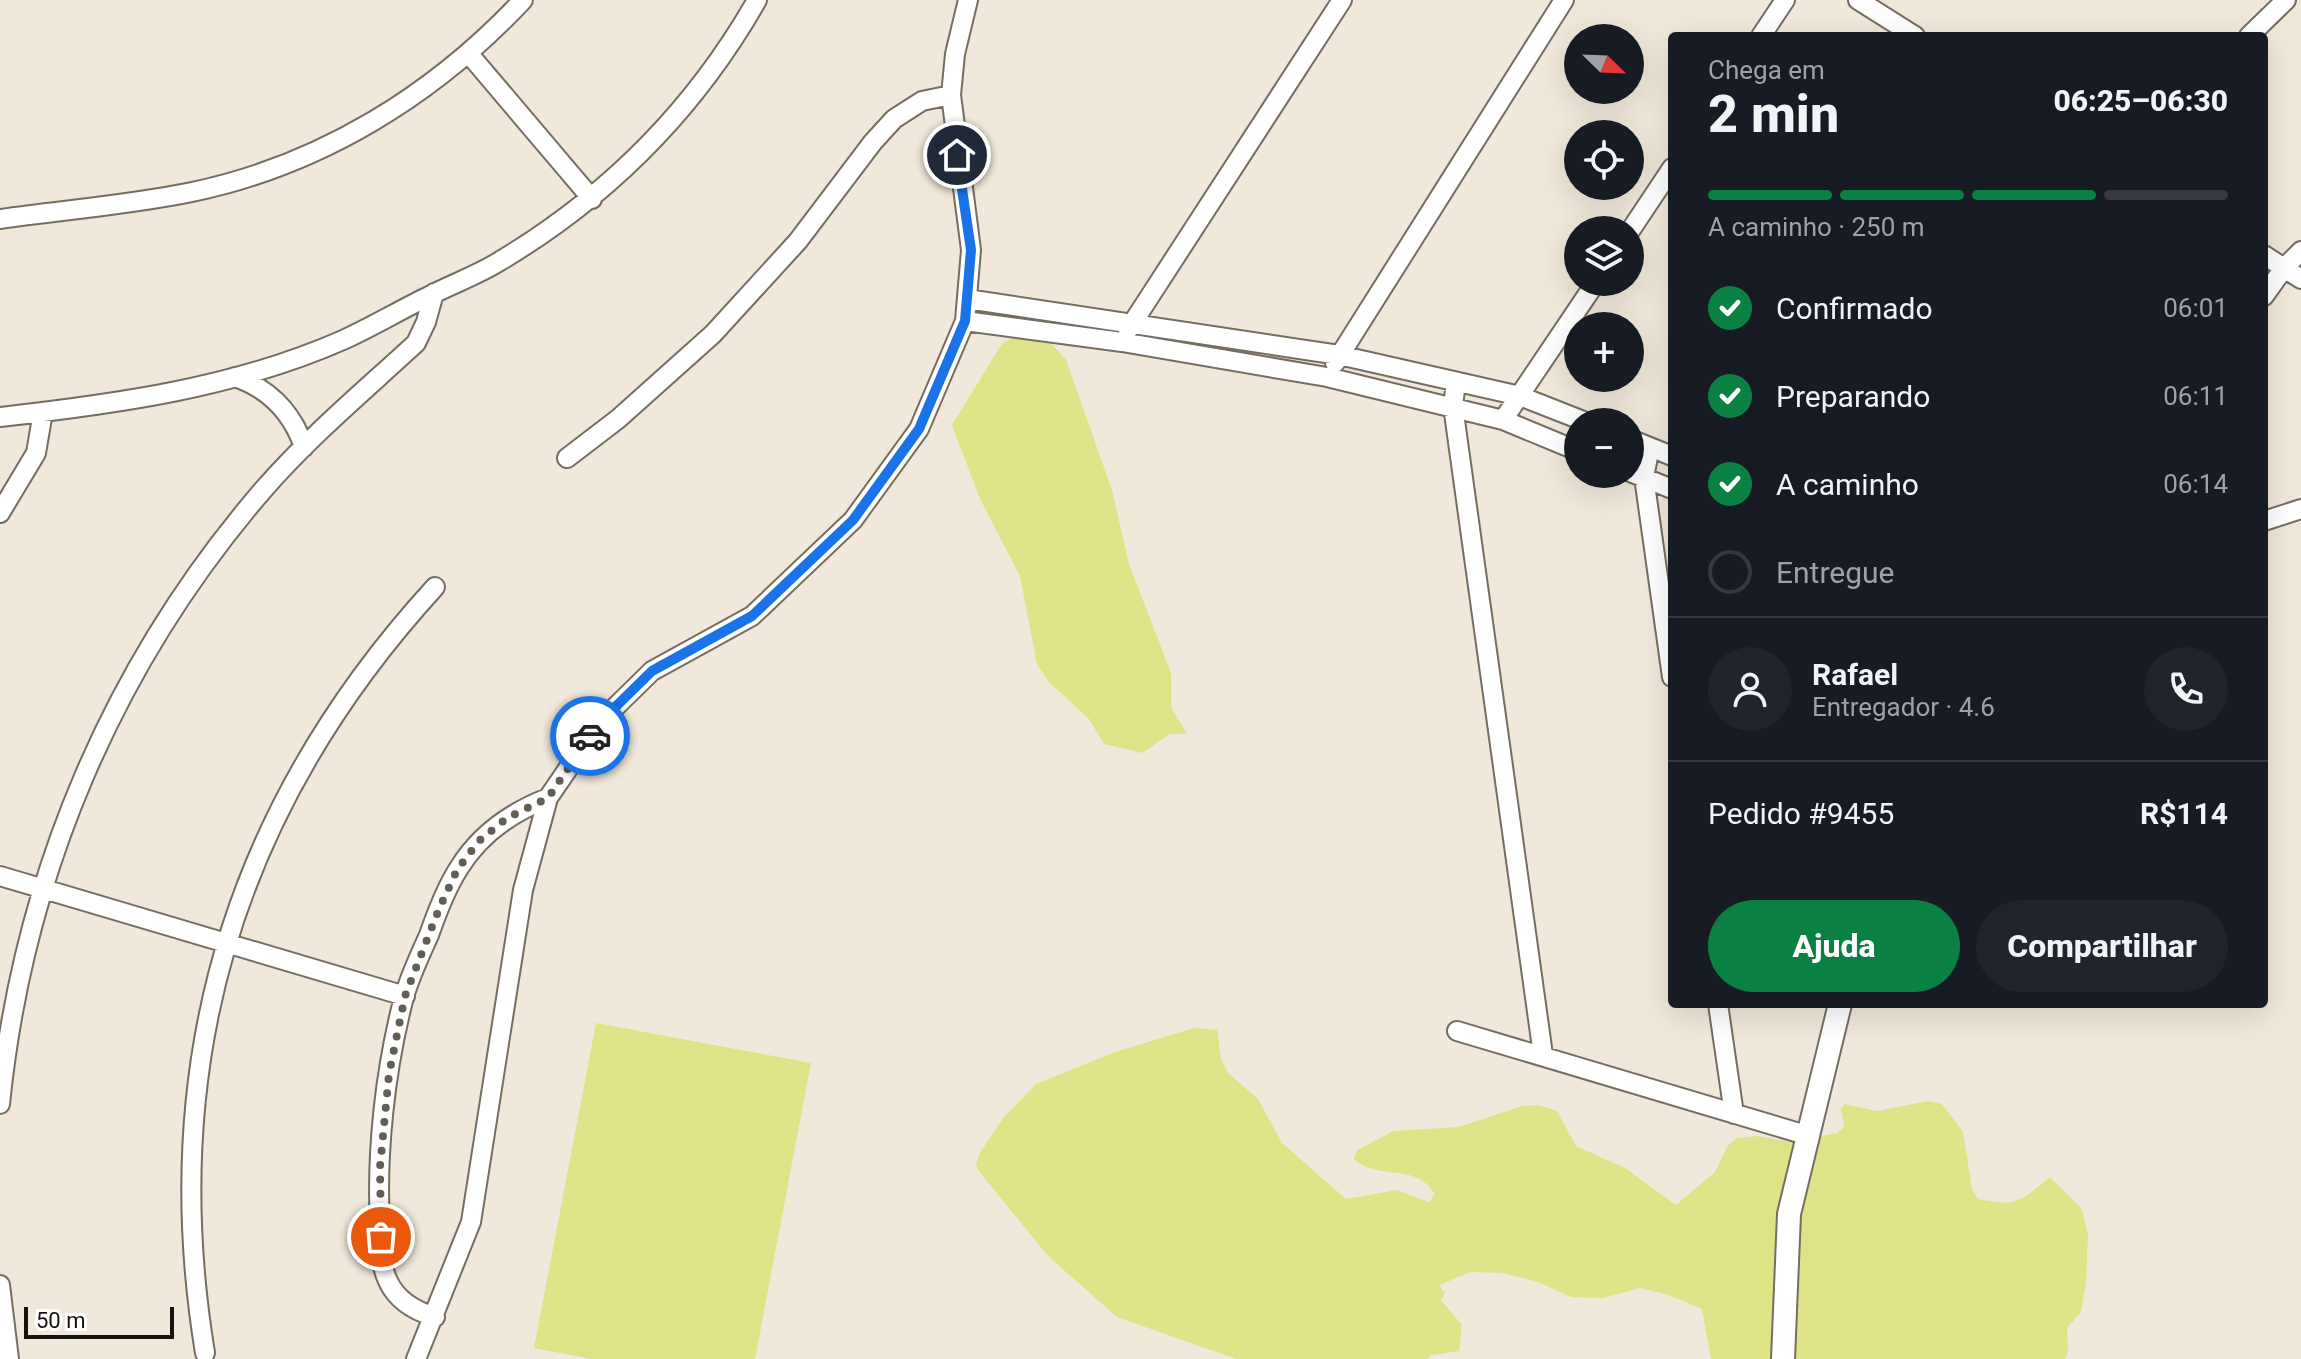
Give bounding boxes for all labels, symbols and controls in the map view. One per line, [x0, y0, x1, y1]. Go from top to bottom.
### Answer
north arrow [1564, 24, 1644, 104]
map controls [1564, 24, 1644, 488]
text: Chega em [1708, 55, 1825, 85]
text: 06:25–06:30 [2053, 83, 2228, 118]
text: 2 min [1708, 84, 1839, 145]
button: locate [1564, 120, 1644, 200]
pin [923, 121, 991, 189]
icon: home [935, 133, 979, 177]
text: A caminho · 250 m [1708, 212, 1925, 242]
button: layers [1564, 216, 1644, 296]
icon: check [1708, 286, 1752, 330]
text: Confirmado [1776, 291, 1933, 326]
text: 06:01 [2163, 293, 2228, 323]
button: + [1564, 312, 1644, 392]
icon: check [1708, 374, 1752, 418]
text: Preparando [1776, 379, 1930, 414]
text: 06:11 [2163, 381, 2228, 411]
button: − [1564, 408, 1644, 488]
icon: check [1708, 462, 1752, 506]
text: A caminho [1776, 467, 1919, 502]
text: 06:14 [2163, 469, 2228, 499]
text: Entregue [1776, 555, 1895, 590]
button: person [1708, 647, 1792, 731]
button: phone [2144, 647, 2228, 731]
text: Rafael [1812, 657, 1898, 692]
text: Entregador · 4.6 [1812, 692, 1995, 722]
courier [550, 696, 630, 776]
icon: car [568, 714, 612, 758]
text: Pedido #9455 [1708, 796, 1894, 831]
text: R$114 [2140, 796, 2228, 831]
button: Ajuda [1708, 900, 1960, 992]
button: Compartilhar [1976, 900, 2228, 992]
pin [347, 1203, 415, 1271]
icon: bag [359, 1215, 403, 1259]
scale bar [24, 1303, 174, 1339]
text: 50 m [36, 1308, 85, 1333]

